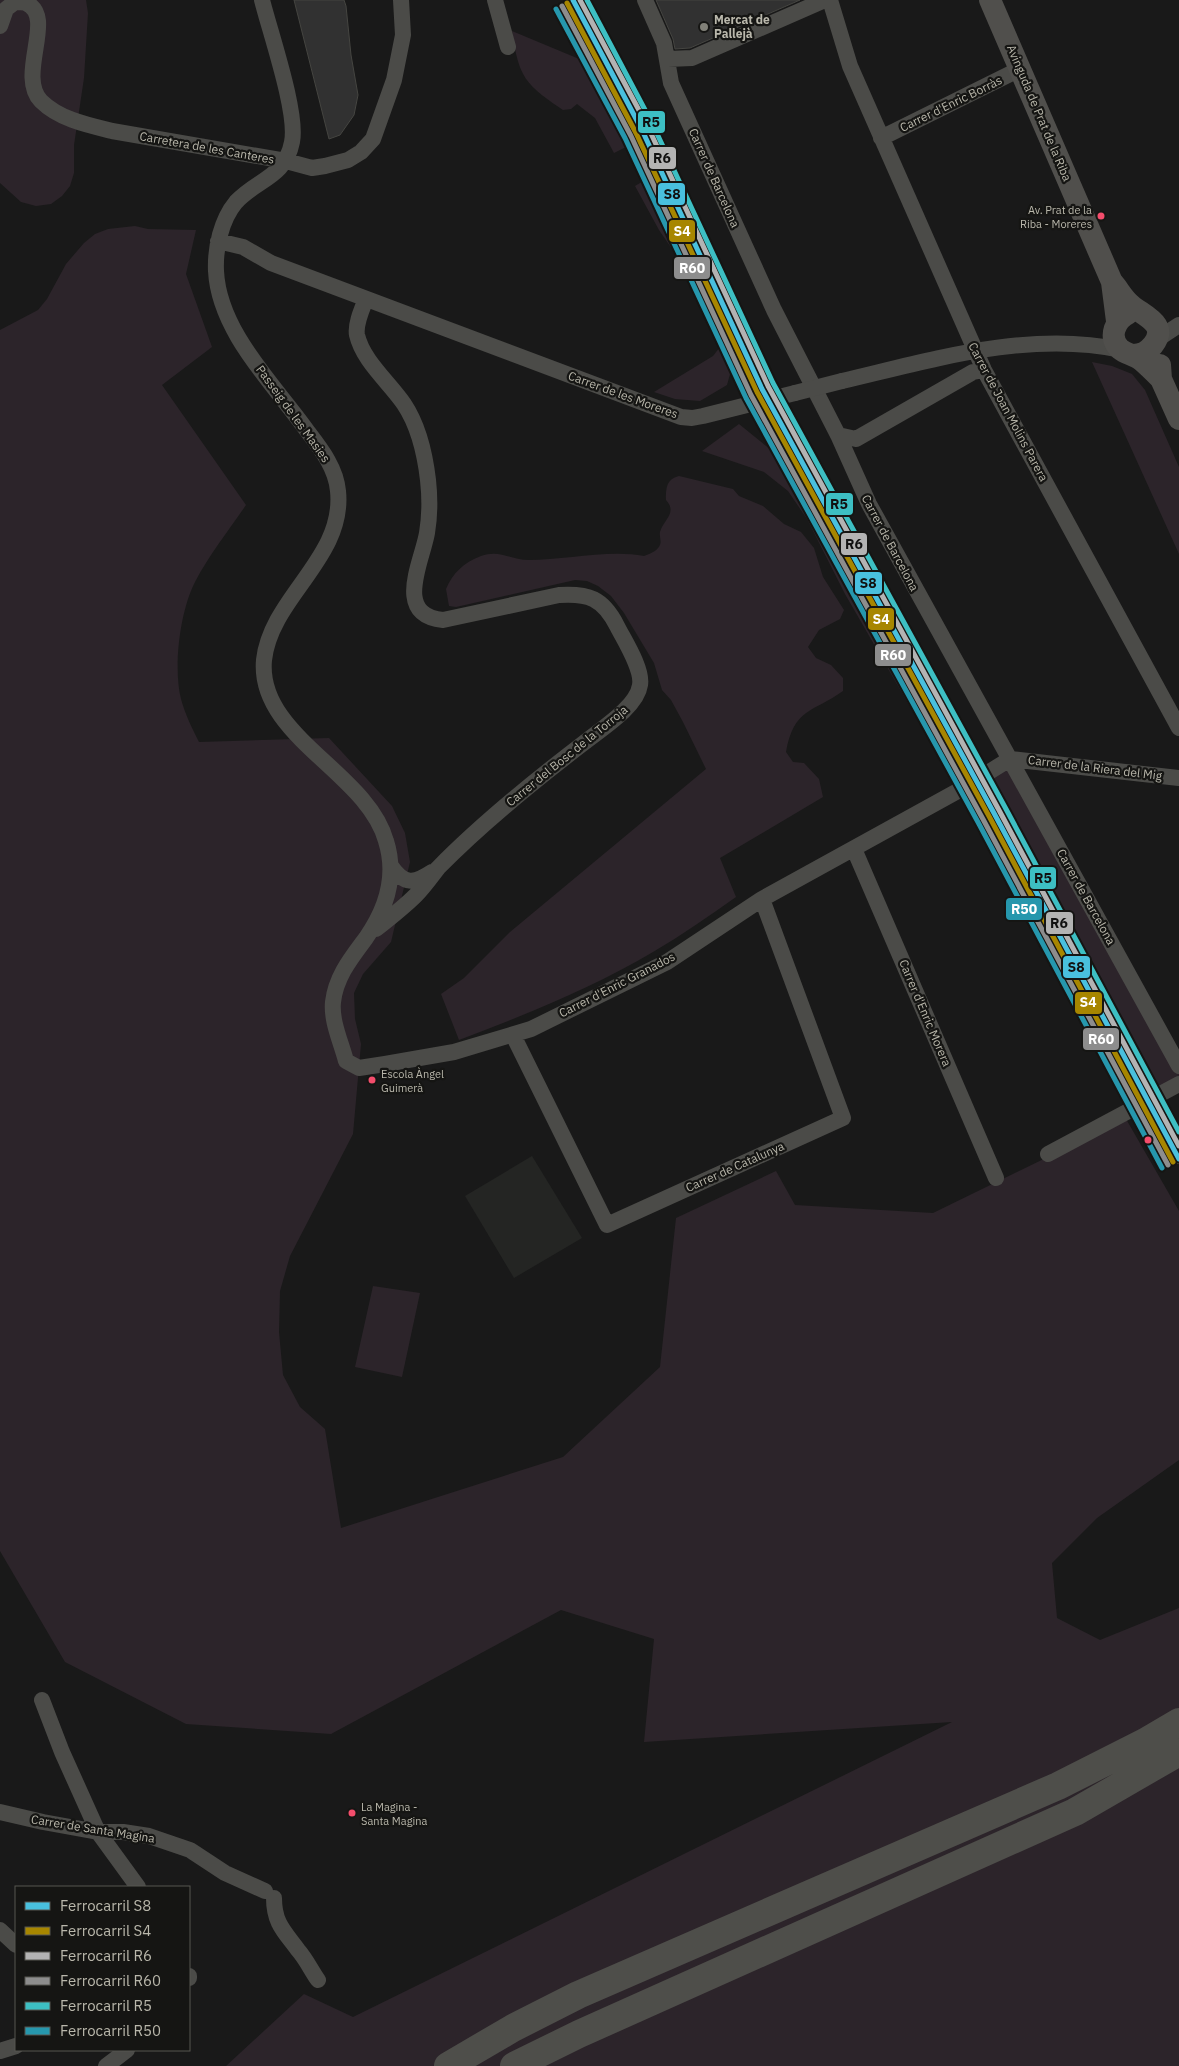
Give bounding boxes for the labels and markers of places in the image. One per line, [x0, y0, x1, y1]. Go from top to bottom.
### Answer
place label: Mercat de Pallejà [714, 12, 770, 41]
marker: Mercat de Pallejà [698, 21, 710, 33]
place label: Av. Prat de la Riba - Moreres [1020, 203, 1092, 231]
marker: Av. Prat de la Riba - Moreres [1096, 211, 1106, 221]
place label: Escola Àngel Guimerà [381, 1067, 444, 1095]
marker: Escola Àngel Guimerà [367, 1075, 377, 1085]
unlabelled marker [1143, 1135, 1153, 1145]
place label: La Magina - Santa Magina [361, 1800, 427, 1828]
marker: La Magina - Santa Magina [347, 1808, 357, 1818]

